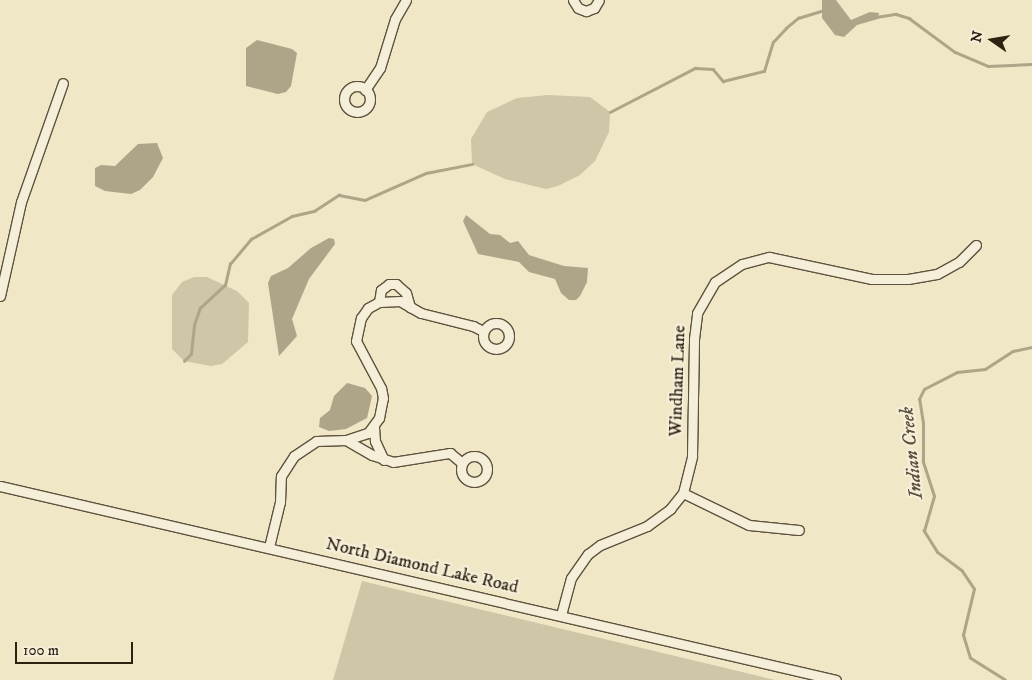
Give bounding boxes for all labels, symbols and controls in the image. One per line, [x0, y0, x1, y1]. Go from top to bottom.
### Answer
north arrow [967, 15, 1017, 65]
text: N [967, 29, 987, 44]
street label: Windham Lane [665, 325, 691, 437]
water label: Indian Creek [896, 406, 928, 500]
street label: North Diamond Lake Road [324, 533, 520, 599]
scale bar [18, 632, 135, 664]
text: 100 m [23, 641, 59, 660]

